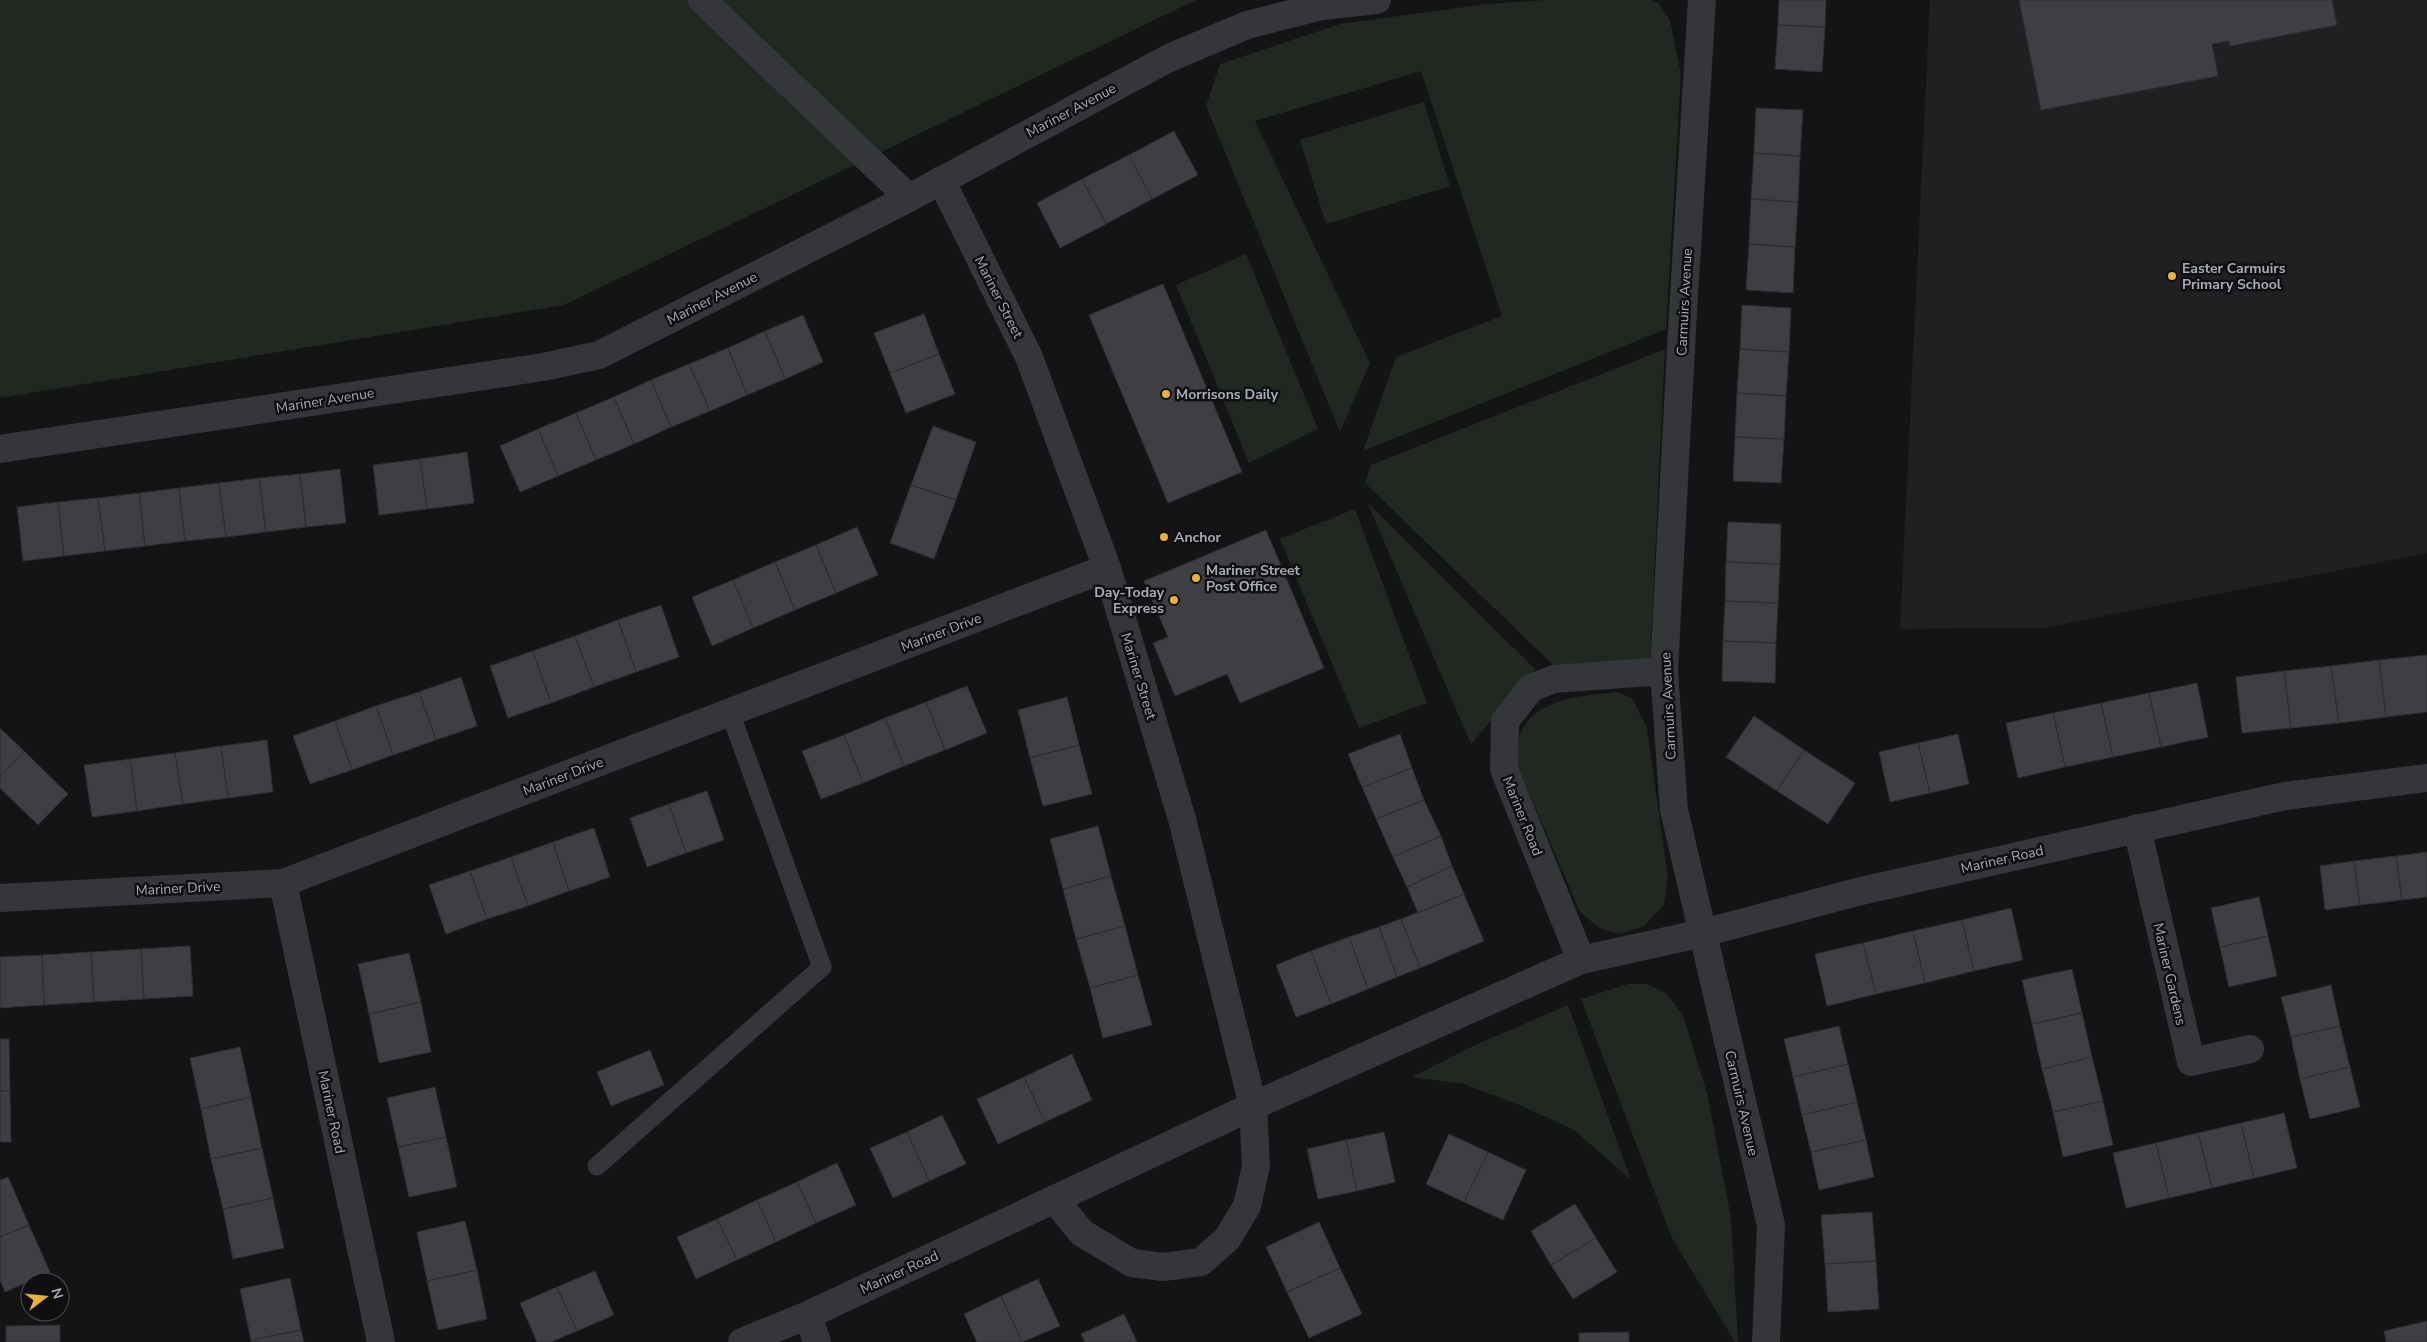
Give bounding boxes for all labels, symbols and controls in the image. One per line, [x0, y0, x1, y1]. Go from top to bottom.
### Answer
street label: Mariner Avenue [1023, 79, 1120, 142]
street label: Carmuirs Avenue [1672, 248, 1697, 356]
street label: Mariner Street [970, 253, 1027, 342]
place label: Easter Carmuirs Primary School [2182, 259, 2286, 294]
street label: Mariner Avenue [664, 267, 761, 329]
marker: Easter Carmuirs Primary School [2166, 270, 2178, 282]
street label: Mariner Avenue [275, 383, 376, 418]
place label: Morrisons Daily [1176, 385, 1279, 404]
marker: Morrisons Daily [1160, 388, 1172, 400]
place label: Anchor [1174, 528, 1221, 547]
marker: Anchor [1158, 531, 1170, 543]
place label: Mariner Street Post Office [1206, 561, 1301, 596]
marker: Mariner Street Post Office [1190, 572, 1202, 584]
place label: Day-Today Express [1094, 583, 1165, 618]
marker: Day-Today Express [1168, 594, 1180, 606]
street label: Mariner Drive [898, 608, 984, 657]
street label: Mariner Street [1116, 630, 1161, 722]
street label: Carmuirs Avenue [1656, 652, 1681, 760]
street label: Mariner Drive [520, 752, 606, 801]
street label: Mariner Road [1498, 774, 1547, 859]
street label: Mariner Road [1959, 841, 2045, 878]
street label: Mariner Drive [135, 877, 221, 900]
street label: Mariner Gardens [2149, 921, 2191, 1027]
street label: Carmuirs Avenue [1720, 1049, 1763, 1158]
street label: Mariner Road [313, 1069, 350, 1155]
street label: Mariner Road [857, 1246, 941, 1299]
north arrow [20, 1272, 70, 1322]
text: N [46, 1286, 68, 1301]

